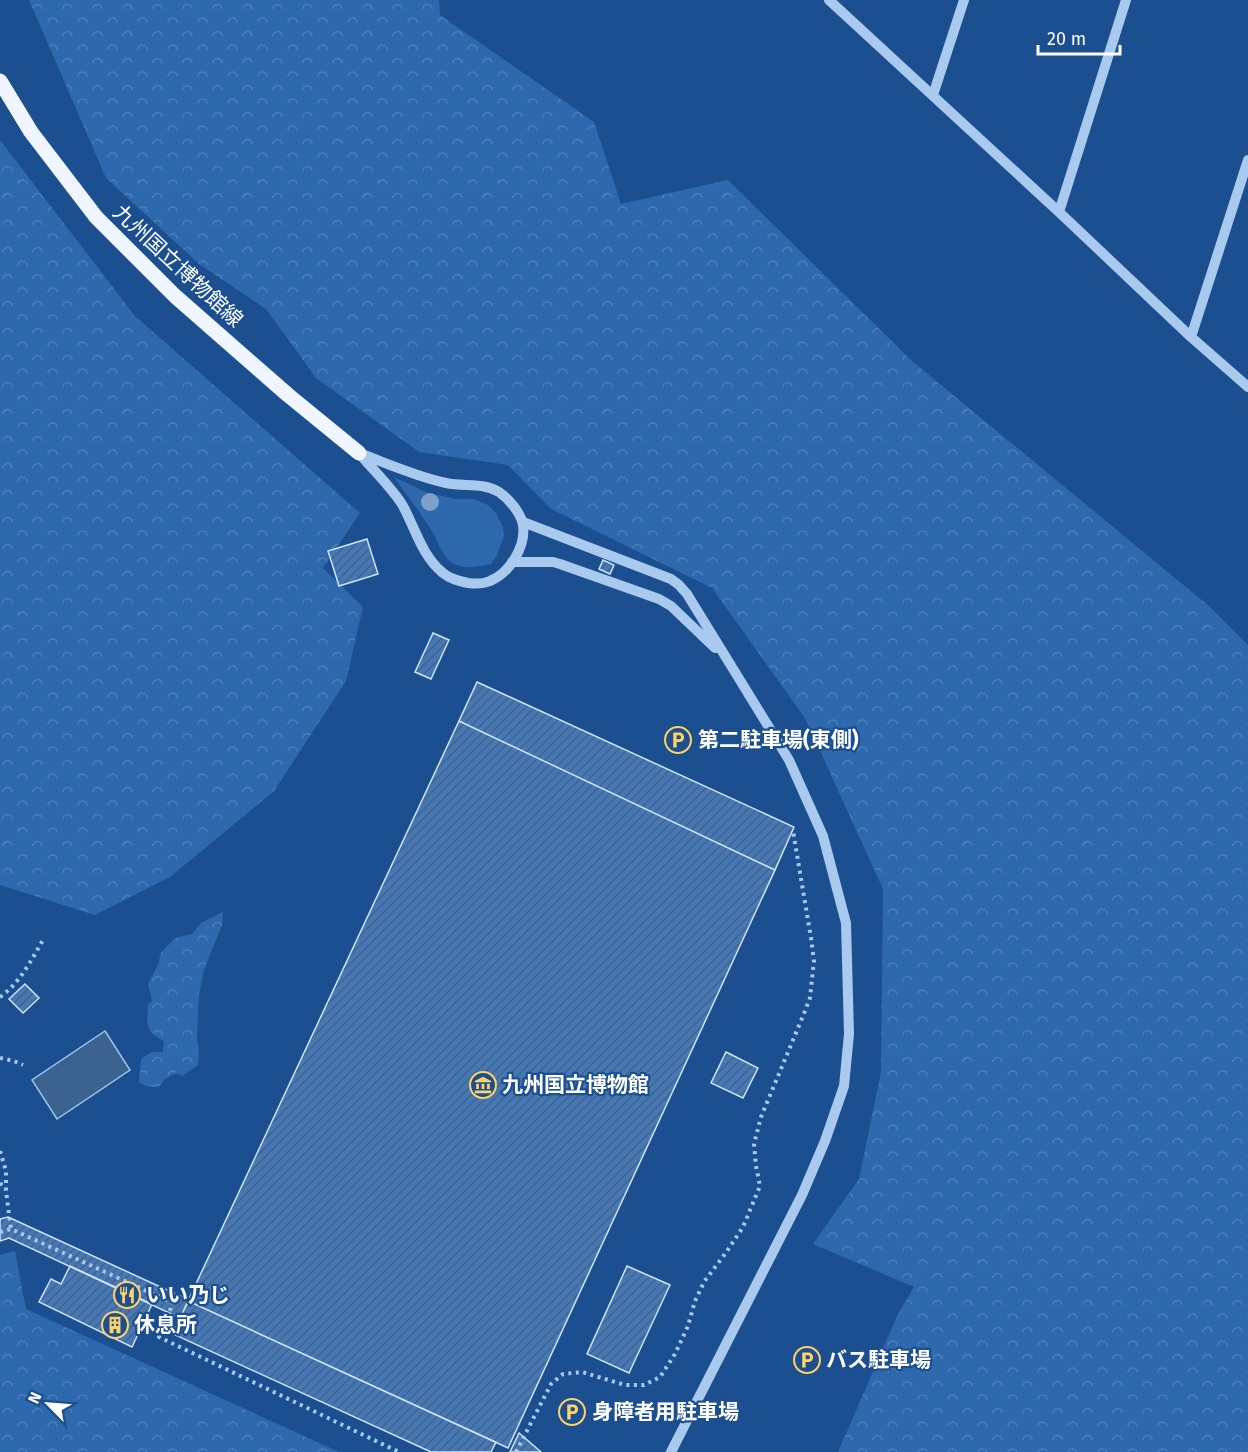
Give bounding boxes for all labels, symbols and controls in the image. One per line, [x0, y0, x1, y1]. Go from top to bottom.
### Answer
scale bar [1038, 18, 1120, 56]
text: 20 m [1047, 28, 1086, 50]
street label: 九州国立博物館線 [108, 199, 248, 333]
parking icon: 第二駐車場(東側) [663, 725, 693, 755]
place label: 第二駐車場(東側) [698, 727, 859, 753]
museum icon: 九州国立博物館 [468, 1070, 498, 1100]
place label: 九州国立博物館 [502, 1072, 649, 1098]
restaurant icon: いい乃じ [112, 1280, 142, 1310]
place label: いい乃じ [146, 1282, 230, 1308]
building icon: 休息所 [100, 1310, 130, 1340]
place label: 休息所 [134, 1312, 197, 1338]
parking icon: バス駐車場 [792, 1345, 822, 1375]
place label: バス駐車場 [826, 1347, 931, 1373]
north arrow [18, 1374, 78, 1434]
text: N [24, 1389, 46, 1407]
parking icon: 身障者用駐車場 [557, 1397, 587, 1427]
place label: 身障者用駐車場 [592, 1399, 739, 1425]

